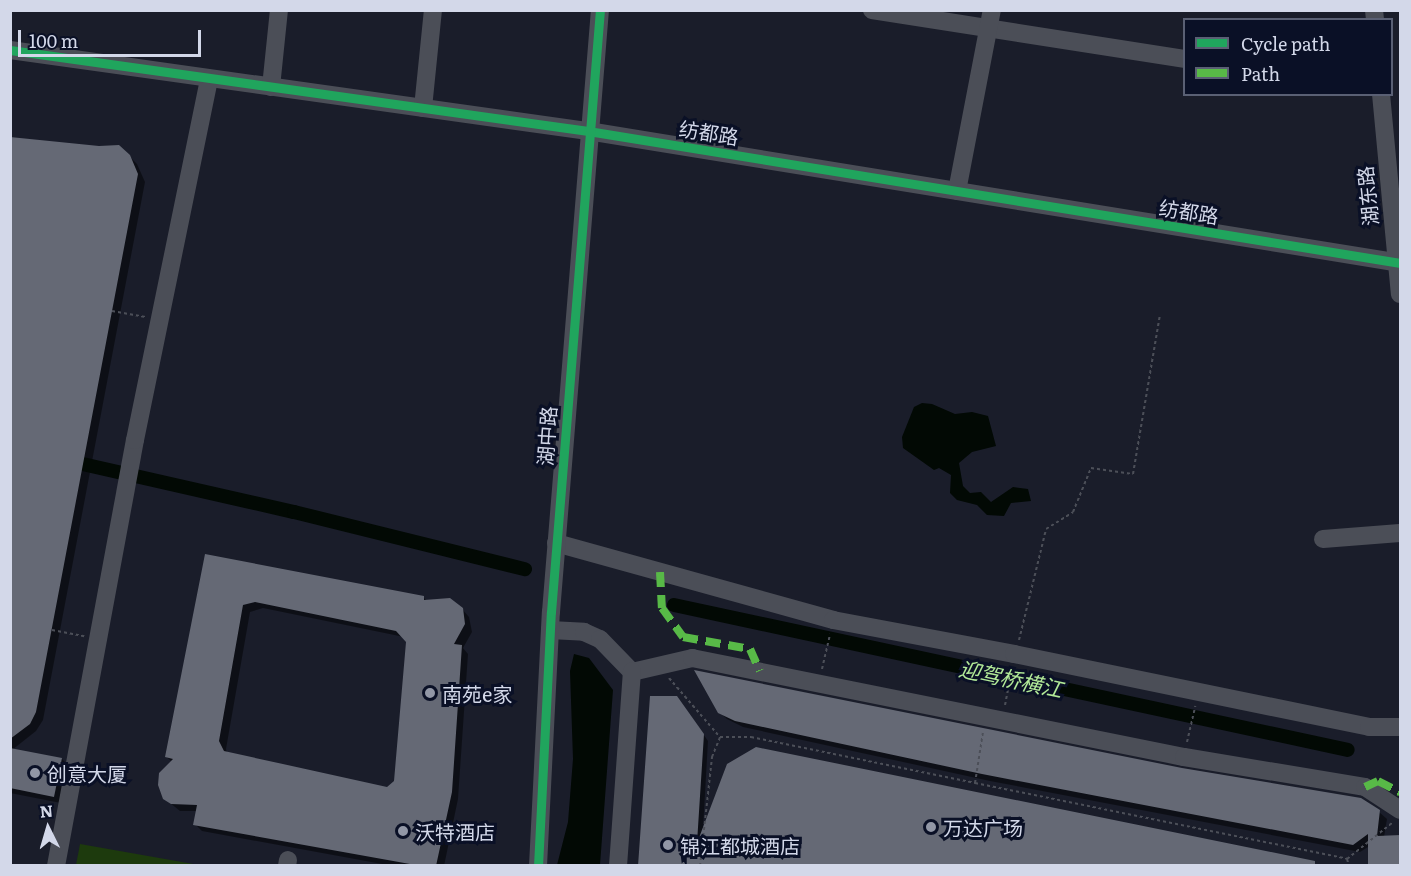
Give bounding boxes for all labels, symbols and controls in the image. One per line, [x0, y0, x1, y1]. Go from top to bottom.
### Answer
scale bar [21, 18, 204, 56]
legend [1183, 18, 1393, 96]
text: 100 m [29, 27, 78, 54]
text: Cycle path [1241, 30, 1330, 57]
text: Path [1241, 60, 1280, 87]
street label: 纺都路 [677, 115, 741, 149]
street label: 湖东路 [1352, 165, 1382, 227]
street label: 纺都路 [1157, 194, 1221, 228]
street label: 湖中路 [532, 405, 560, 467]
water label: 迎驾桥横江 [957, 655, 1065, 701]
place label: 南苑e家 [442, 681, 512, 705]
marker: 南苑e家 [423, 686, 437, 700]
place label: 创意大厦 [47, 761, 127, 785]
marker: 创意大厦 [28, 766, 42, 780]
north arrow [18, 798, 78, 858]
text: N [39, 798, 54, 823]
place label: 万达广场 [943, 815, 1023, 839]
place label: 沃特酒店 [415, 819, 495, 843]
marker: 万达广场 [924, 820, 938, 834]
marker: 沃特酒店 [396, 824, 410, 838]
place label: 锦江都城酒店 [680, 833, 800, 857]
marker: 锦江都城酒店 [661, 838, 675, 852]

